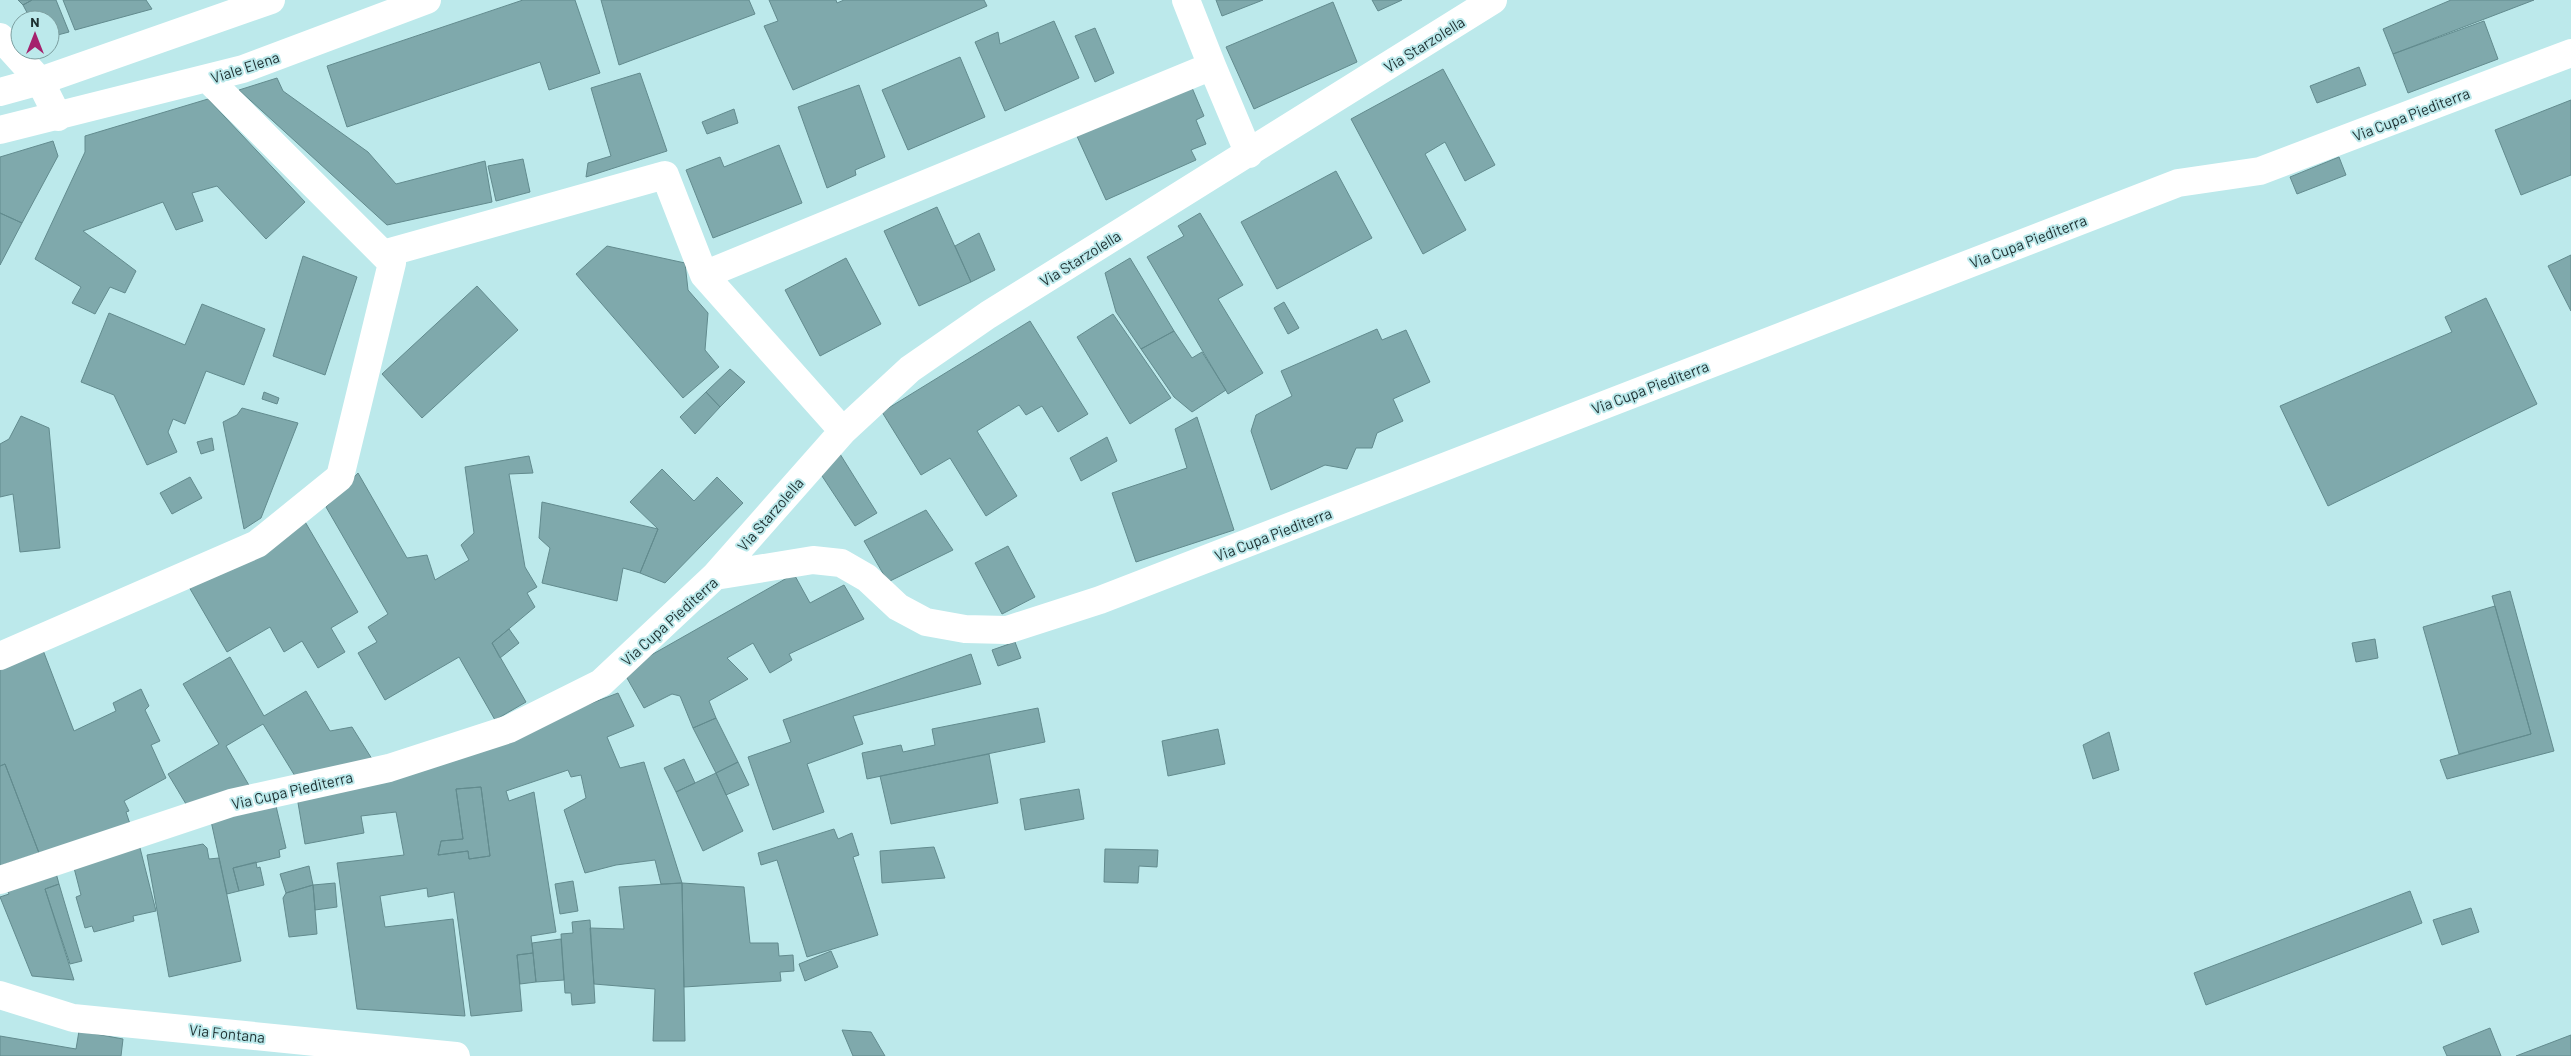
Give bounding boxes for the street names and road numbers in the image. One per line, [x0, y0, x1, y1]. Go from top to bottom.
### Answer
street label: Via Starzolella [1380, 12, 1468, 76]
street label: Viale Elena [208, 47, 282, 87]
street label: Via Cupa Piediterra [2350, 83, 2472, 145]
street label: Via Cupa Piediterra [1967, 210, 2089, 272]
street label: Via Starzolella [1036, 226, 1124, 290]
street label: Via Cupa Piediterra [1589, 356, 1711, 418]
street label: Via Starzolella [733, 474, 807, 554]
street label: Via Cupa Piediterra [1212, 503, 1334, 565]
street label: Via Cupa Piediterra [617, 573, 721, 669]
street label: Via Cupa Piediterra [230, 767, 354, 813]
street label: Via Fontana [188, 1020, 266, 1046]

